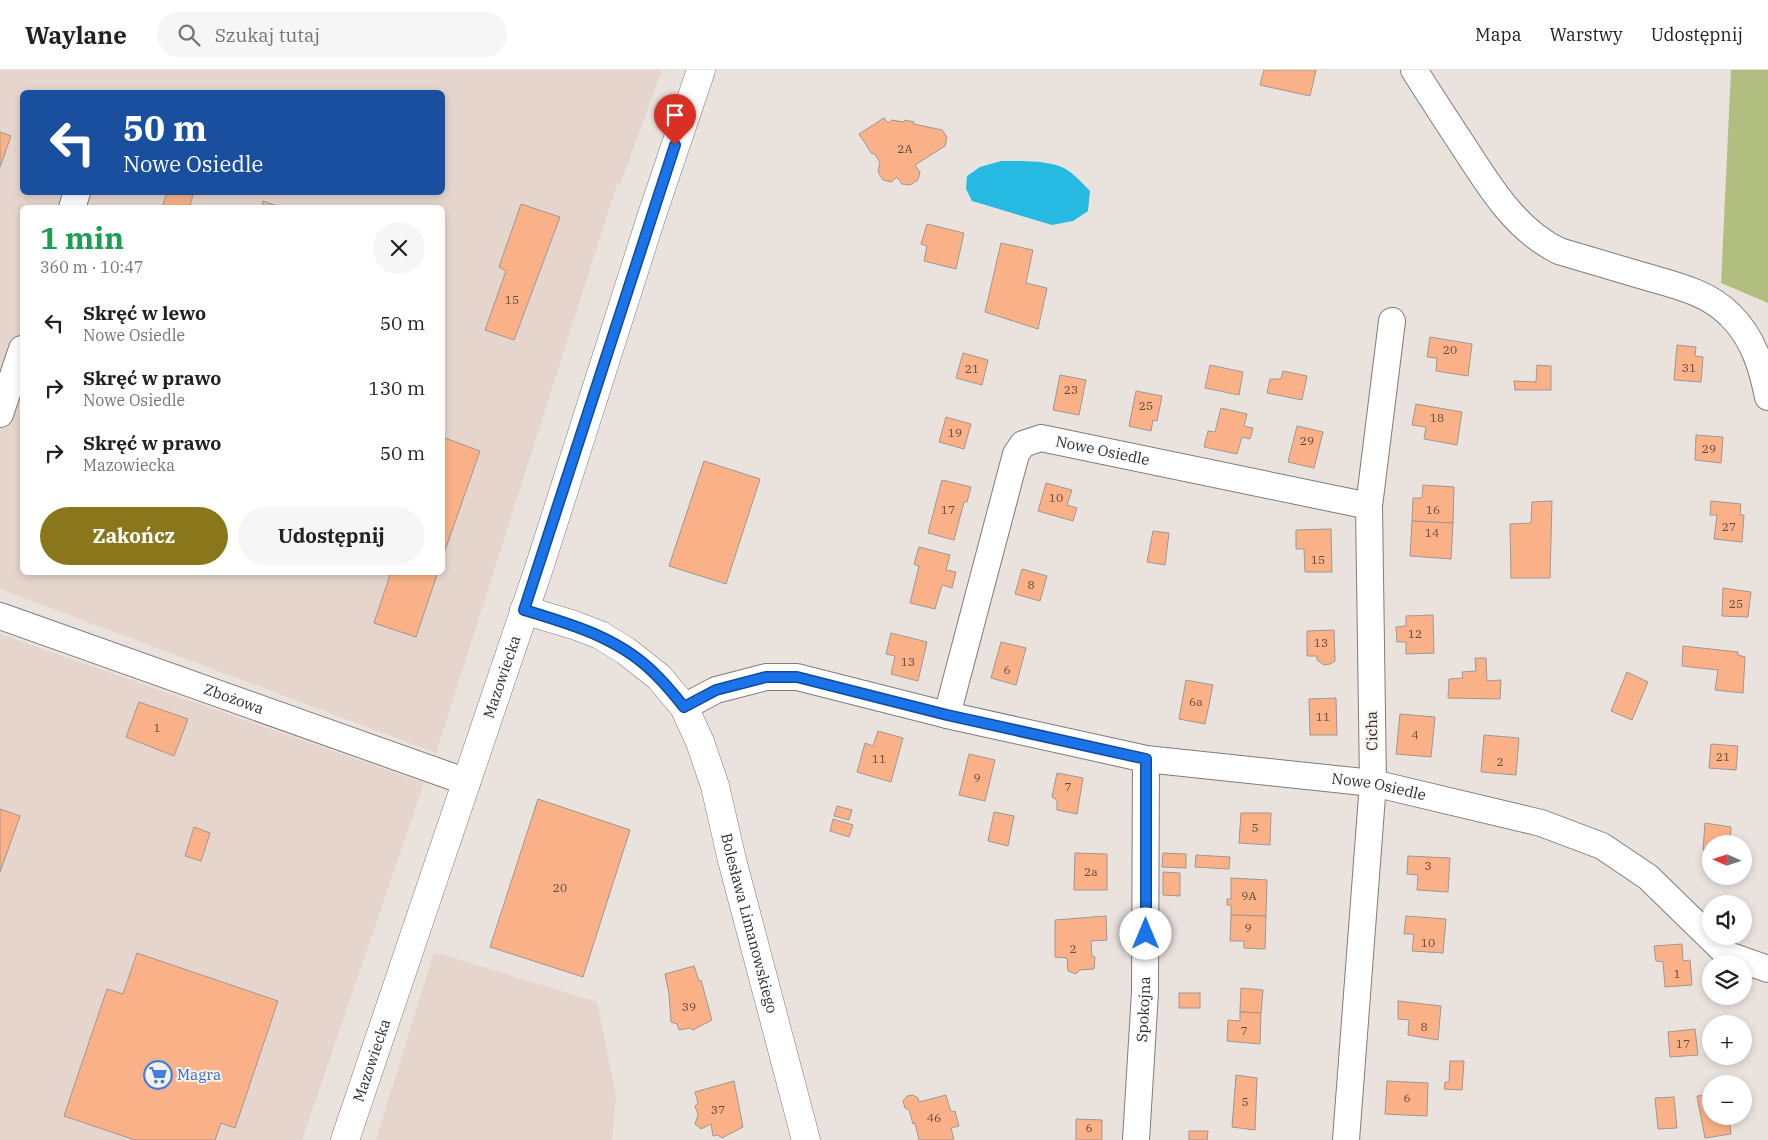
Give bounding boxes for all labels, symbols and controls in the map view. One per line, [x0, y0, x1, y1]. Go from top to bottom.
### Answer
search box [157, 12, 507, 57]
text: Waylane [25, 19, 127, 51]
icon: search [175, 21, 203, 49]
text: Szukaj tutaj [215, 23, 320, 47]
text: Mapa [1475, 23, 1522, 46]
text: Warstwy [1550, 23, 1623, 46]
text: Udostępnij [1651, 23, 1743, 46]
pin [654, 94, 696, 145]
icon: arrive [661, 101, 689, 129]
text: 50 m [123, 105, 207, 151]
icon: left [40, 110, 105, 175]
house number: 2A [897, 141, 913, 156]
text: Nowe Osiedle [123, 149, 263, 178]
text: 1 min [40, 218, 124, 257]
button: close [373, 222, 425, 274]
text: 360 m · 10:47 [40, 257, 143, 277]
house number: 15 [505, 292, 519, 307]
text: Skręć w lewo [83, 301, 206, 325]
icon: left [40, 309, 68, 337]
text: 50 m [380, 311, 425, 335]
text: Nowe Osiedle [83, 325, 185, 345]
house number: 20 [1443, 342, 1457, 357]
house number: 31 [1682, 360, 1696, 375]
house number: 21 [965, 361, 979, 376]
text: Skręć w prawo [83, 366, 221, 390]
icon: right [40, 374, 68, 402]
text: 130 m [368, 376, 425, 400]
house number: 23 [1064, 382, 1078, 397]
text: Nowe Osiedle [83, 390, 185, 410]
house number: 25 [1139, 398, 1153, 413]
house number: 18 [1430, 410, 1444, 425]
house number: 19 [948, 425, 962, 440]
text: Skręć w prawo [83, 431, 221, 455]
street label: Nowe Osiedle [1054, 431, 1151, 469]
house number: 29 [1300, 433, 1314, 448]
icon: right [40, 439, 68, 467]
text: 50 m [380, 441, 425, 465]
house number: 29 [1702, 441, 1716, 456]
text: Mazowiecka [83, 455, 175, 475]
house number: 10 [1049, 490, 1063, 505]
house number: 17 [941, 502, 955, 517]
house number: 16 [1426, 502, 1440, 517]
button: Zakończ [40, 507, 228, 565]
button: Udostępnij [238, 507, 425, 565]
house number: 27 [1722, 519, 1736, 534]
house number: 14 [1425, 525, 1439, 540]
house number: 15 [1311, 552, 1325, 567]
house number: 8 [1027, 577, 1035, 592]
house number: 25 [1729, 596, 1743, 611]
house number: 12 [1408, 626, 1422, 641]
street label: Mazowiecka [479, 633, 524, 721]
house number: 13 [1314, 635, 1328, 650]
house number: 13 [901, 654, 915, 669]
house number: 6 [1003, 662, 1011, 677]
street label: Zbożowa [201, 679, 267, 718]
house number: 6a [1189, 694, 1203, 709]
house number: 11 [1316, 709, 1330, 724]
street label: Cicha [1362, 711, 1381, 751]
house number: 1 [153, 720, 161, 735]
house number: 4 [1411, 727, 1419, 742]
house number: 21 [1716, 749, 1730, 764]
house number: 11 [872, 751, 886, 766]
house number: 2 [1496, 754, 1504, 769]
street label: Nowe Osiedle [1331, 769, 1428, 804]
house number: 9 [973, 770, 981, 785]
house number: 7 [1064, 779, 1072, 794]
house number: 5 [1251, 820, 1259, 835]
street label: Bolesława Limanowskiego [717, 831, 782, 1015]
north arrow [1702, 835, 1752, 885]
map controls [1702, 835, 1752, 1125]
house number: 3 [1424, 858, 1432, 873]
house number: 2a [1084, 864, 1098, 879]
house number: 20 [553, 880, 567, 895]
house number: 9A [1241, 888, 1257, 903]
button: sound [1702, 895, 1752, 945]
position arrow [1119, 907, 1171, 959]
house number: 9 [1244, 920, 1252, 935]
house number: 10 [1421, 935, 1435, 950]
house number: 2 [1069, 941, 1077, 956]
button: layers [1702, 955, 1752, 1005]
house number: 1 [1673, 966, 1681, 981]
street label: Spokojna [1132, 976, 1154, 1043]
house number: 39 [682, 999, 696, 1014]
button: + [1702, 1015, 1752, 1065]
street label: Mazowiecka [349, 1016, 394, 1104]
house number: 8 [1420, 1019, 1428, 1034]
house number: 7 [1240, 1023, 1248, 1038]
house number: 17 [1676, 1036, 1690, 1051]
supermarket icon: Magra [143, 1060, 173, 1090]
place label: Magra [177, 1065, 221, 1084]
button: − [1702, 1075, 1752, 1125]
house number: 6 [1403, 1090, 1411, 1105]
house number: 5 [1241, 1094, 1249, 1109]
house number: 37 [711, 1102, 725, 1117]
house number: 46 [927, 1110, 941, 1125]
house number: 6 [1085, 1120, 1093, 1135]

